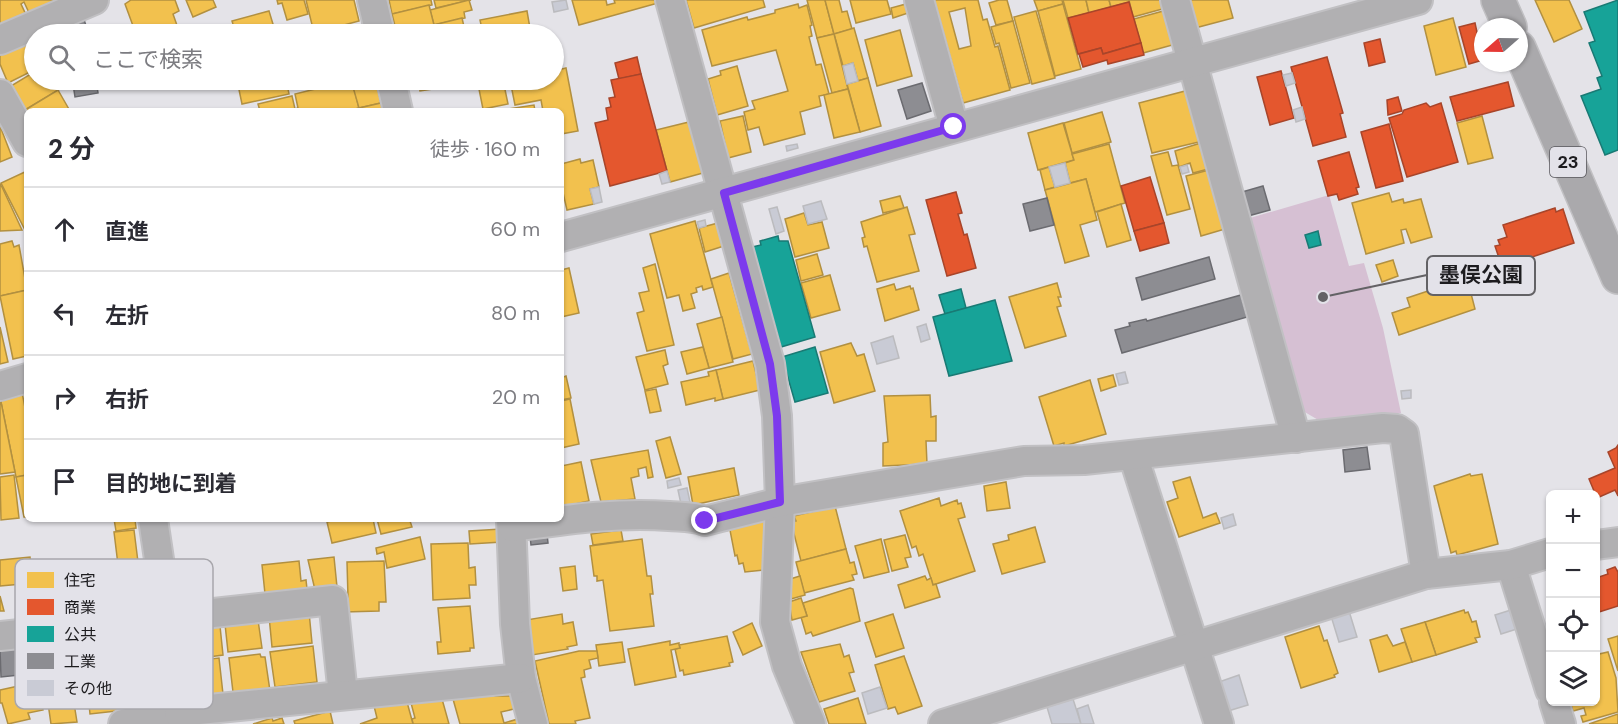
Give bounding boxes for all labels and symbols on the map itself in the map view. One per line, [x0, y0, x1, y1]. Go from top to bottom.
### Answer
north arrow [1474, 18, 1528, 72]
route start [940, 113, 966, 139]
road number: 23 [1550, 147, 1586, 177]
callout: 墨俣公園 [1427, 256, 1535, 295]
text: 墨俣公園 [1439, 261, 1523, 289]
route end [691, 507, 717, 533]
legend [15, 559, 213, 709]
text: 住宅 [64, 570, 96, 591]
text: 商業 [64, 597, 96, 618]
text: 公共 [64, 624, 96, 645]
text: 工業 [64, 651, 96, 672]
text: その他 [64, 678, 112, 699]

